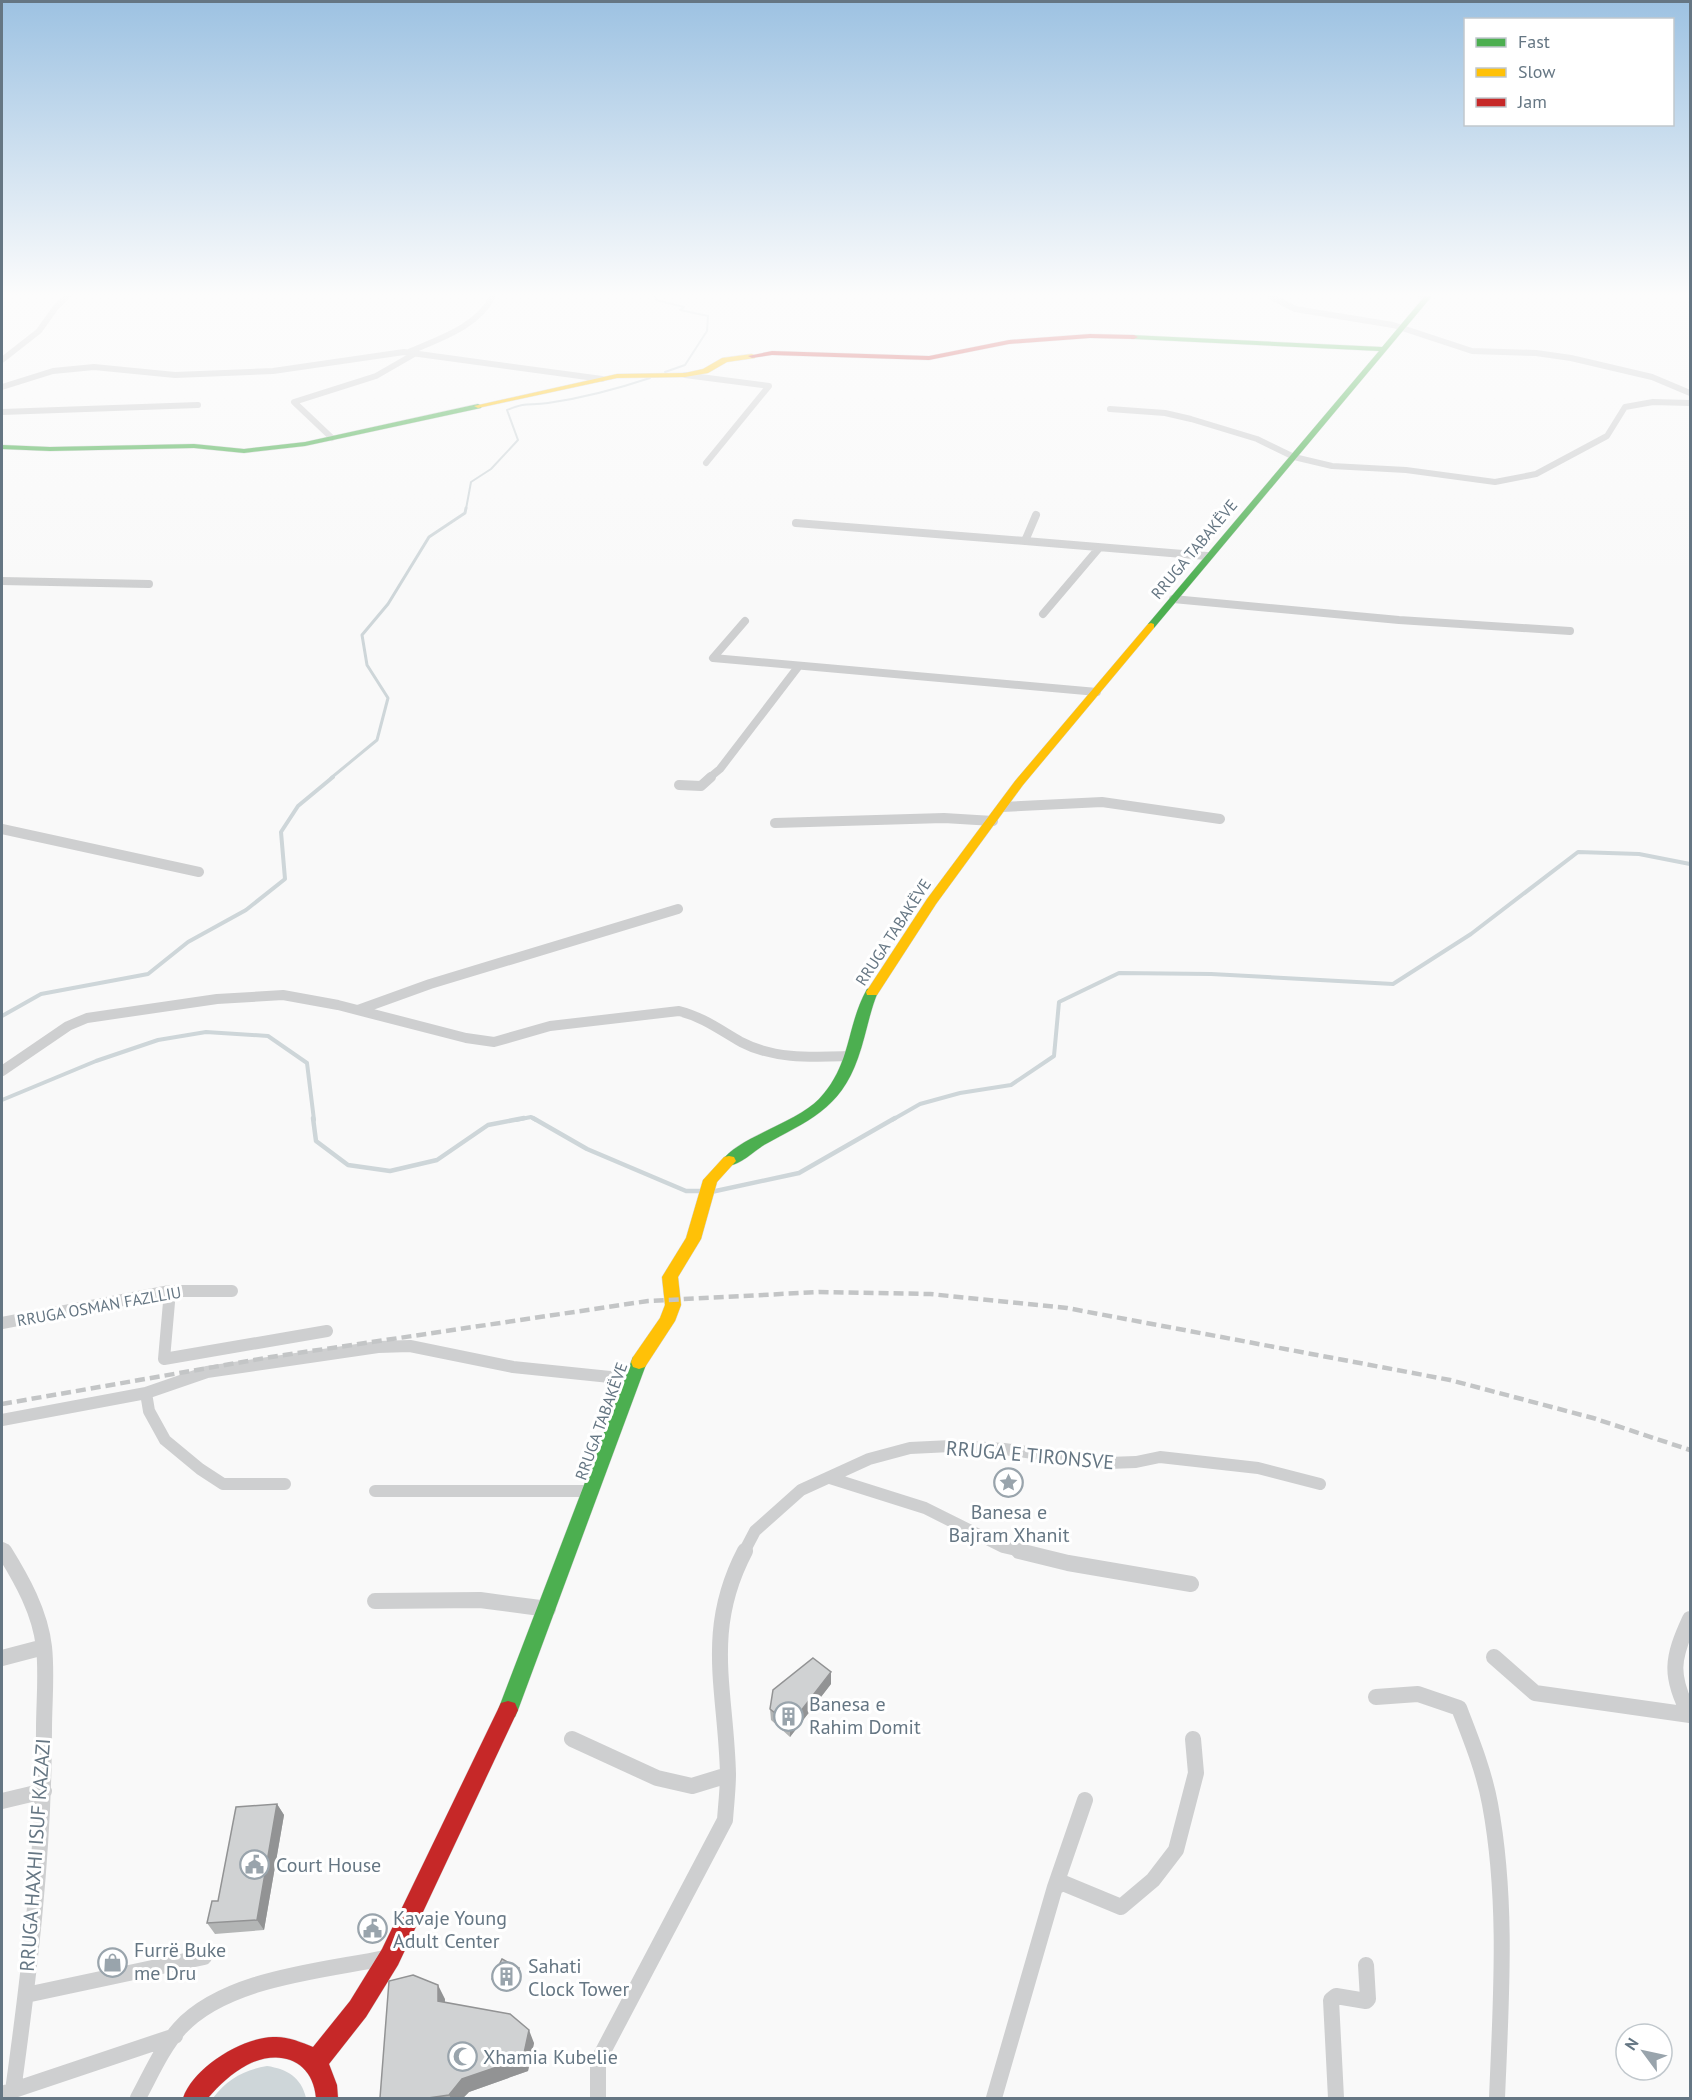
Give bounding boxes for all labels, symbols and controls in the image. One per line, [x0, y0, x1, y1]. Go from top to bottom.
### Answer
legend [1464, 18, 1674, 126]
text: Fast [1518, 30, 1550, 53]
text: Slow [1518, 60, 1556, 83]
text: Jam [1517, 90, 1547, 113]
street label: RRUGA TABAKËVE [1147, 495, 1241, 603]
street label: RRUGA TABAKËVE [851, 875, 935, 989]
street label: RRUGA OSMAN FAZLLIU [15, 1282, 183, 1330]
street label: RRUGA TABAKËVE [570, 1359, 632, 1483]
street label: RRUGA E TIRONSVE [945, 1435, 1115, 1475]
place icon: Banesa e Bajram Xhanit [993, 1466, 1025, 1498]
place label: Banesa e Bajram Xhanit [949, 1499, 1070, 1548]
place label: Banesa e Rahim Domit [809, 1691, 921, 1740]
building icon: Banesa e Rahim Domit [772, 1700, 804, 1732]
street label: RRUGA HAXHI ISUF KAZAZI [14, 1738, 56, 1972]
public building icon: Court House [239, 1849, 271, 1881]
place label: Court House [276, 1852, 381, 1878]
place label: Kavaje Young Adult Center [393, 1905, 507, 1954]
public building icon: Kavaje Young Adult Center [356, 1913, 388, 1945]
place label: Furrë Buke me Dru [134, 1937, 226, 1986]
shop icon: Furrë Buke me Dru [97, 1946, 129, 1978]
place label: Sahati Clock Tower [528, 1953, 629, 2002]
building icon: Sahati Clock Tower [491, 1961, 523, 1993]
north arrow [1614, 2022, 1674, 2082]
text: N [1620, 2034, 1643, 2054]
mosque icon: Xhamia Kubelie [446, 2041, 478, 2073]
place label: Xhamia Kubelie [483, 2044, 618, 2070]

